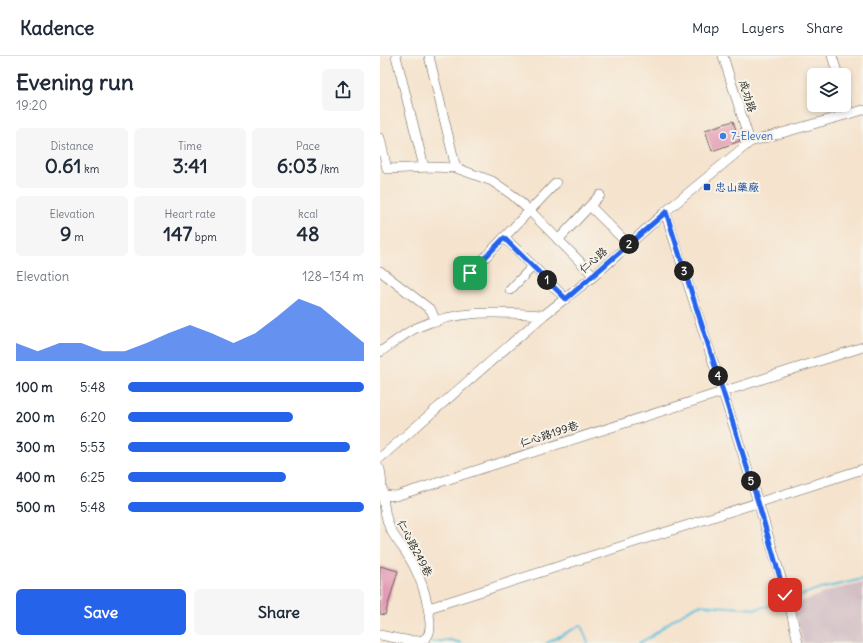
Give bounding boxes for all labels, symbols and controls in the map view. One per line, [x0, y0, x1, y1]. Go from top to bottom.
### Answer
text: Kadence [20, 16, 94, 40]
text: Map [692, 19, 719, 37]
text: Layers [741, 19, 784, 37]
text: Share [806, 19, 843, 37]
text: Evening run [16, 68, 134, 96]
map controls [807, 68, 851, 112]
button: layers [807, 68, 851, 112]
button: share [322, 69, 364, 111]
street label: 成功路 [736, 78, 760, 114]
text: 19:20 [16, 97, 47, 114]
place label: 7-Eleven [731, 129, 773, 143]
marker: 7-Eleven [718, 131, 728, 141]
text: Distance [51, 139, 93, 153]
text: Time [178, 139, 202, 153]
text: Pace [296, 139, 320, 153]
text: 0.61 [45, 153, 81, 178]
text: 3:41 [172, 153, 208, 178]
text: 6:03 [277, 153, 317, 178]
text: km [81, 162, 99, 176]
text: /km [317, 162, 339, 176]
place label: 忠山藥廠 [715, 180, 759, 194]
marker: 忠山藥廠 [702, 182, 712, 192]
text: Elevation [49, 207, 95, 221]
text: Heart rate [164, 207, 216, 221]
text: kcal [298, 207, 318, 221]
text: 9 [60, 221, 72, 246]
text: 147 [163, 221, 192, 246]
text: 48 [296, 221, 320, 246]
text: m [72, 230, 84, 244]
text: bpm [192, 230, 217, 244]
pin: 2 [619, 234, 639, 254]
text: 2 [626, 237, 632, 251]
street label: 仁心路 [576, 244, 610, 276]
pin [453, 256, 487, 290]
pin: 3 [674, 261, 694, 281]
icon: arrive [459, 262, 481, 284]
text: 3 [681, 264, 687, 278]
text: Elevation [16, 268, 69, 285]
text: 128–134 m [302, 268, 364, 285]
pin: 1 [537, 270, 557, 290]
text: 1 [545, 273, 549, 287]
pin: 4 [708, 366, 728, 386]
text: 4 [715, 369, 721, 383]
text: 100 m [16, 379, 53, 396]
text: 5:48 [80, 379, 105, 396]
text: 200 m [16, 409, 55, 426]
text: 6:20 [80, 409, 106, 426]
street label: 仁心路199巷 [518, 418, 580, 450]
text: 300 m [16, 439, 55, 456]
text: 5:53 [80, 439, 105, 456]
text: 400 m [16, 469, 55, 486]
text: 6:25 [80, 469, 105, 486]
pin: 5 [741, 471, 761, 491]
text: 5 [748, 474, 754, 488]
text: 500 m [16, 499, 55, 516]
text: 5:48 [80, 499, 105, 516]
street label: 仁心路249巷 [394, 517, 436, 579]
pin [768, 578, 802, 612]
icon: check [774, 584, 796, 606]
button: Save [16, 589, 186, 635]
button: Share [194, 589, 364, 635]

